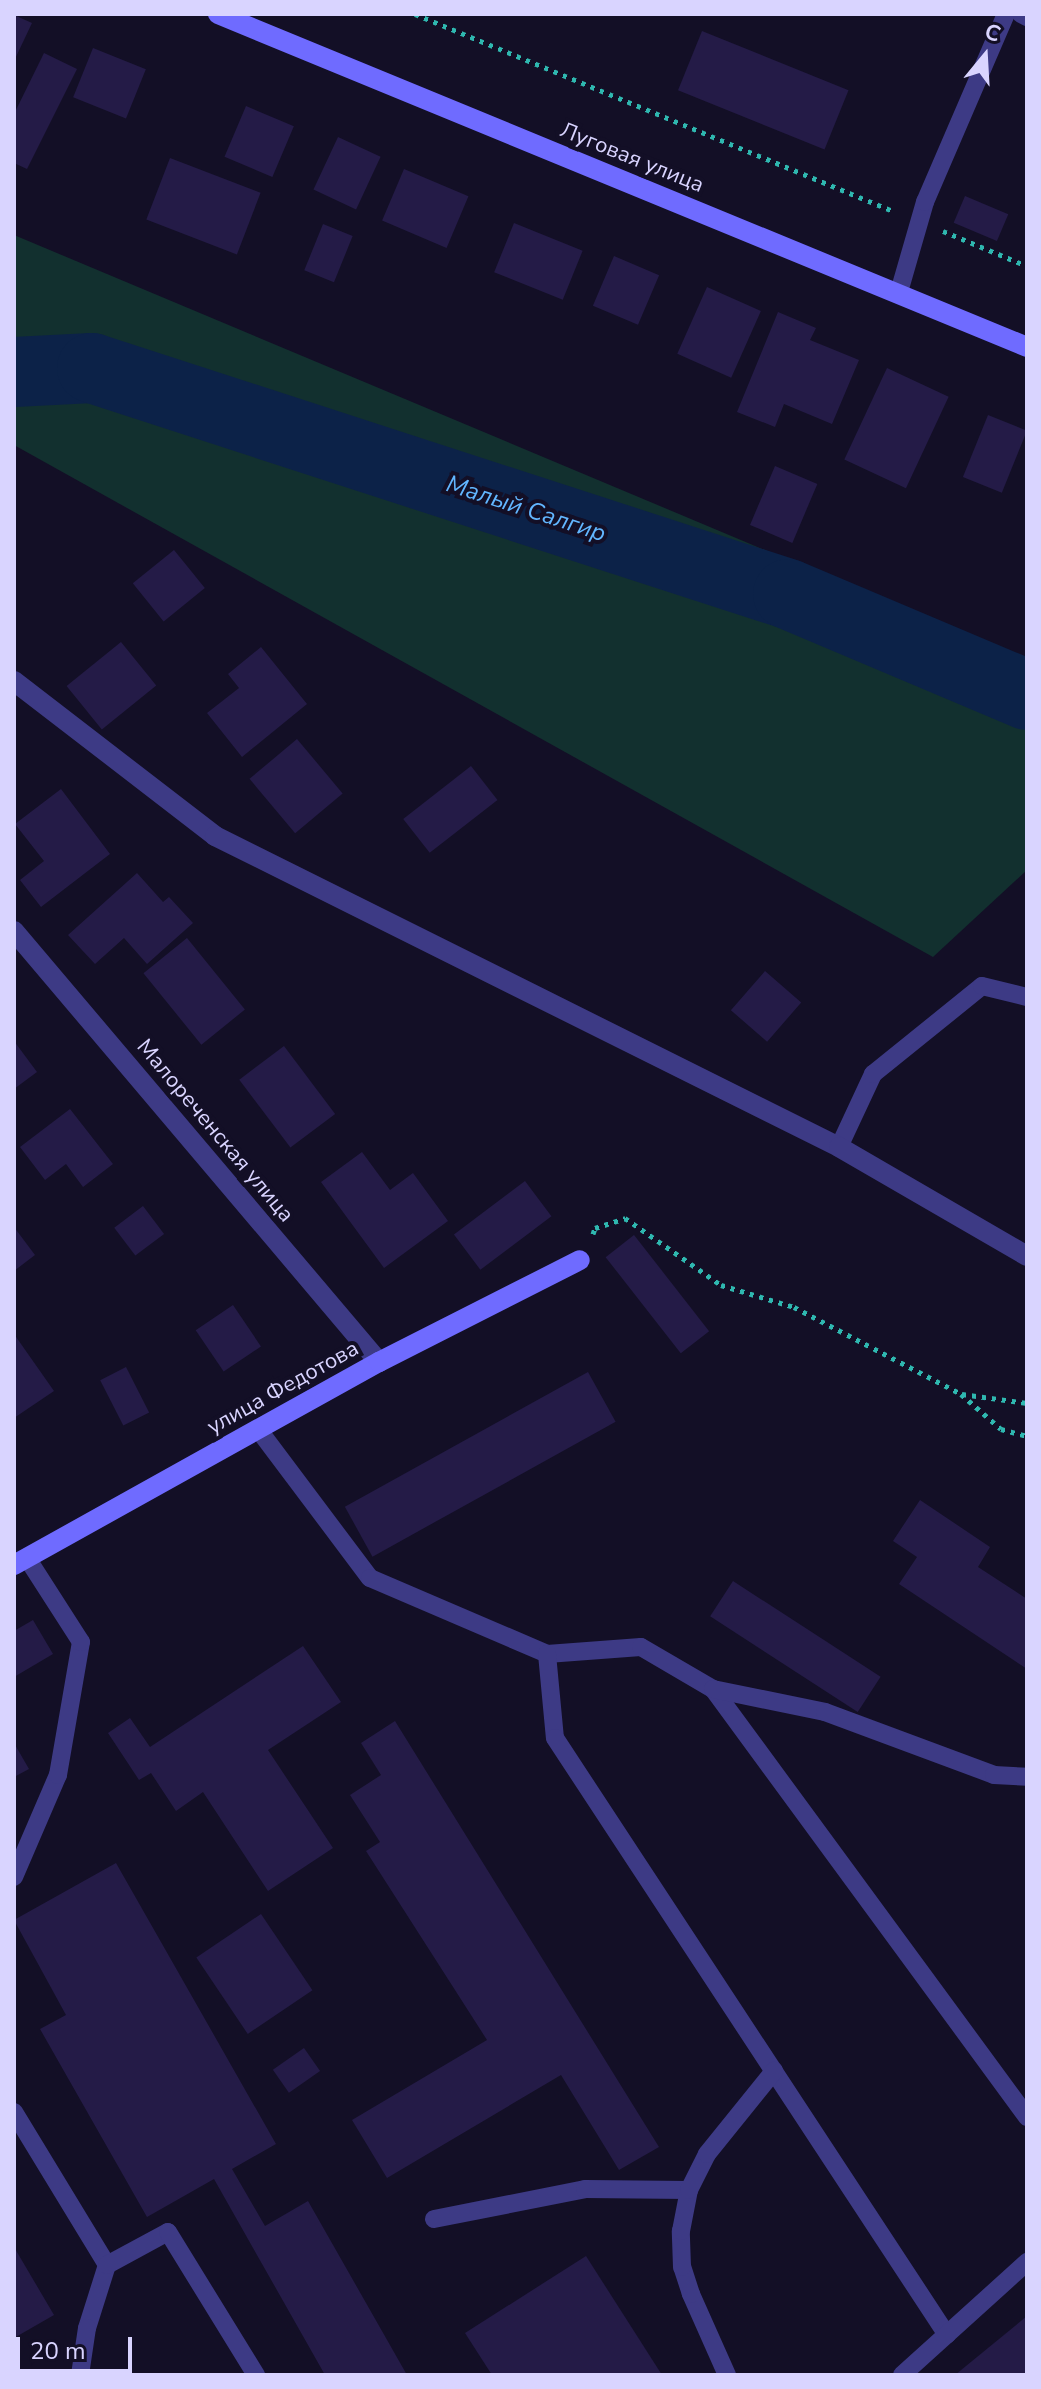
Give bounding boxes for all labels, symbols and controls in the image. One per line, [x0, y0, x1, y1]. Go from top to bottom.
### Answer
north arrow [945, 16, 1025, 96]
text: С [981, 17, 1004, 50]
street label: Луговая улица [556, 117, 708, 199]
water label: Малый Салгир [442, 470, 610, 548]
street label: Малореченская улица [131, 1034, 299, 1228]
street label: улица Федотова [203, 1335, 363, 1441]
scale bar [20, 2321, 136, 2371]
text: 20 m [30, 2335, 86, 2367]

